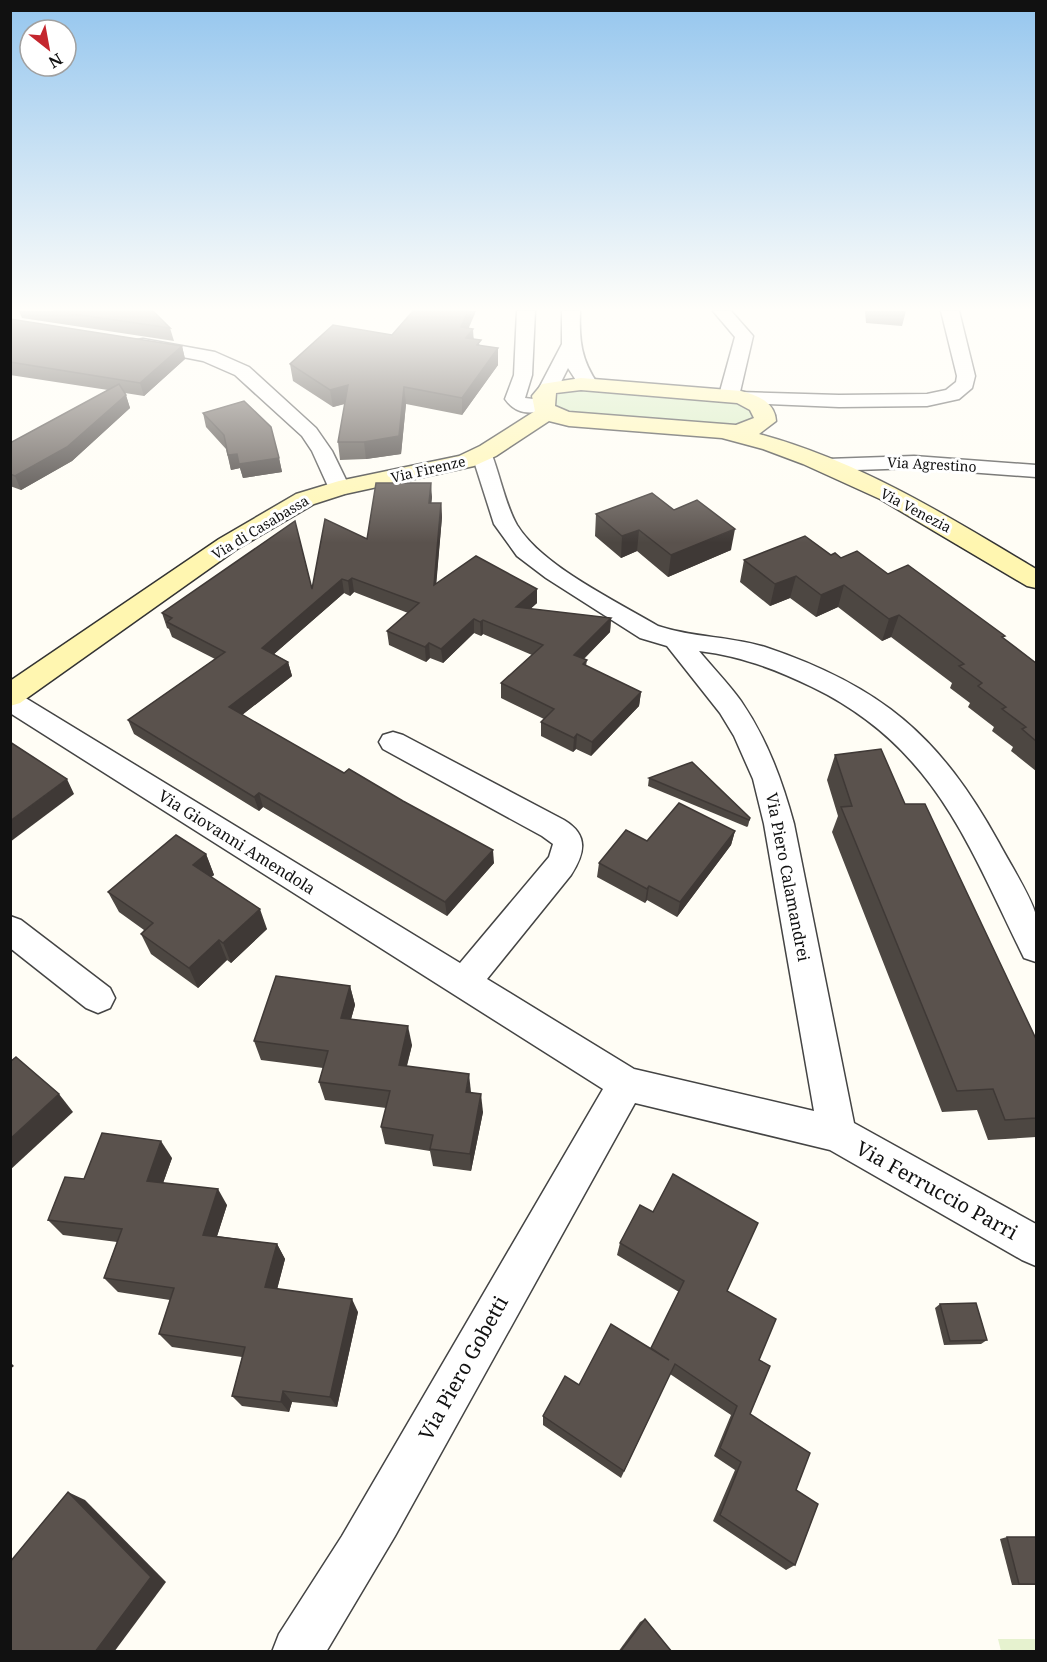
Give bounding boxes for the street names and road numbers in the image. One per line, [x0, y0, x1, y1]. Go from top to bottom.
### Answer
street label: Via Firenze [389, 451, 467, 487]
street label: Via Agrestino [887, 452, 977, 476]
street label: Via Venezia [877, 483, 955, 537]
street label: Via di Casabassa [208, 491, 312, 563]
street label: Via Giovanni Amendola [154, 785, 320, 899]
street label: Via Piero Calamandrei [761, 791, 815, 963]
street label: Via Ferruccio Parri [851, 1134, 1023, 1246]
street label: Via Piero Gobetti [412, 1291, 514, 1445]

